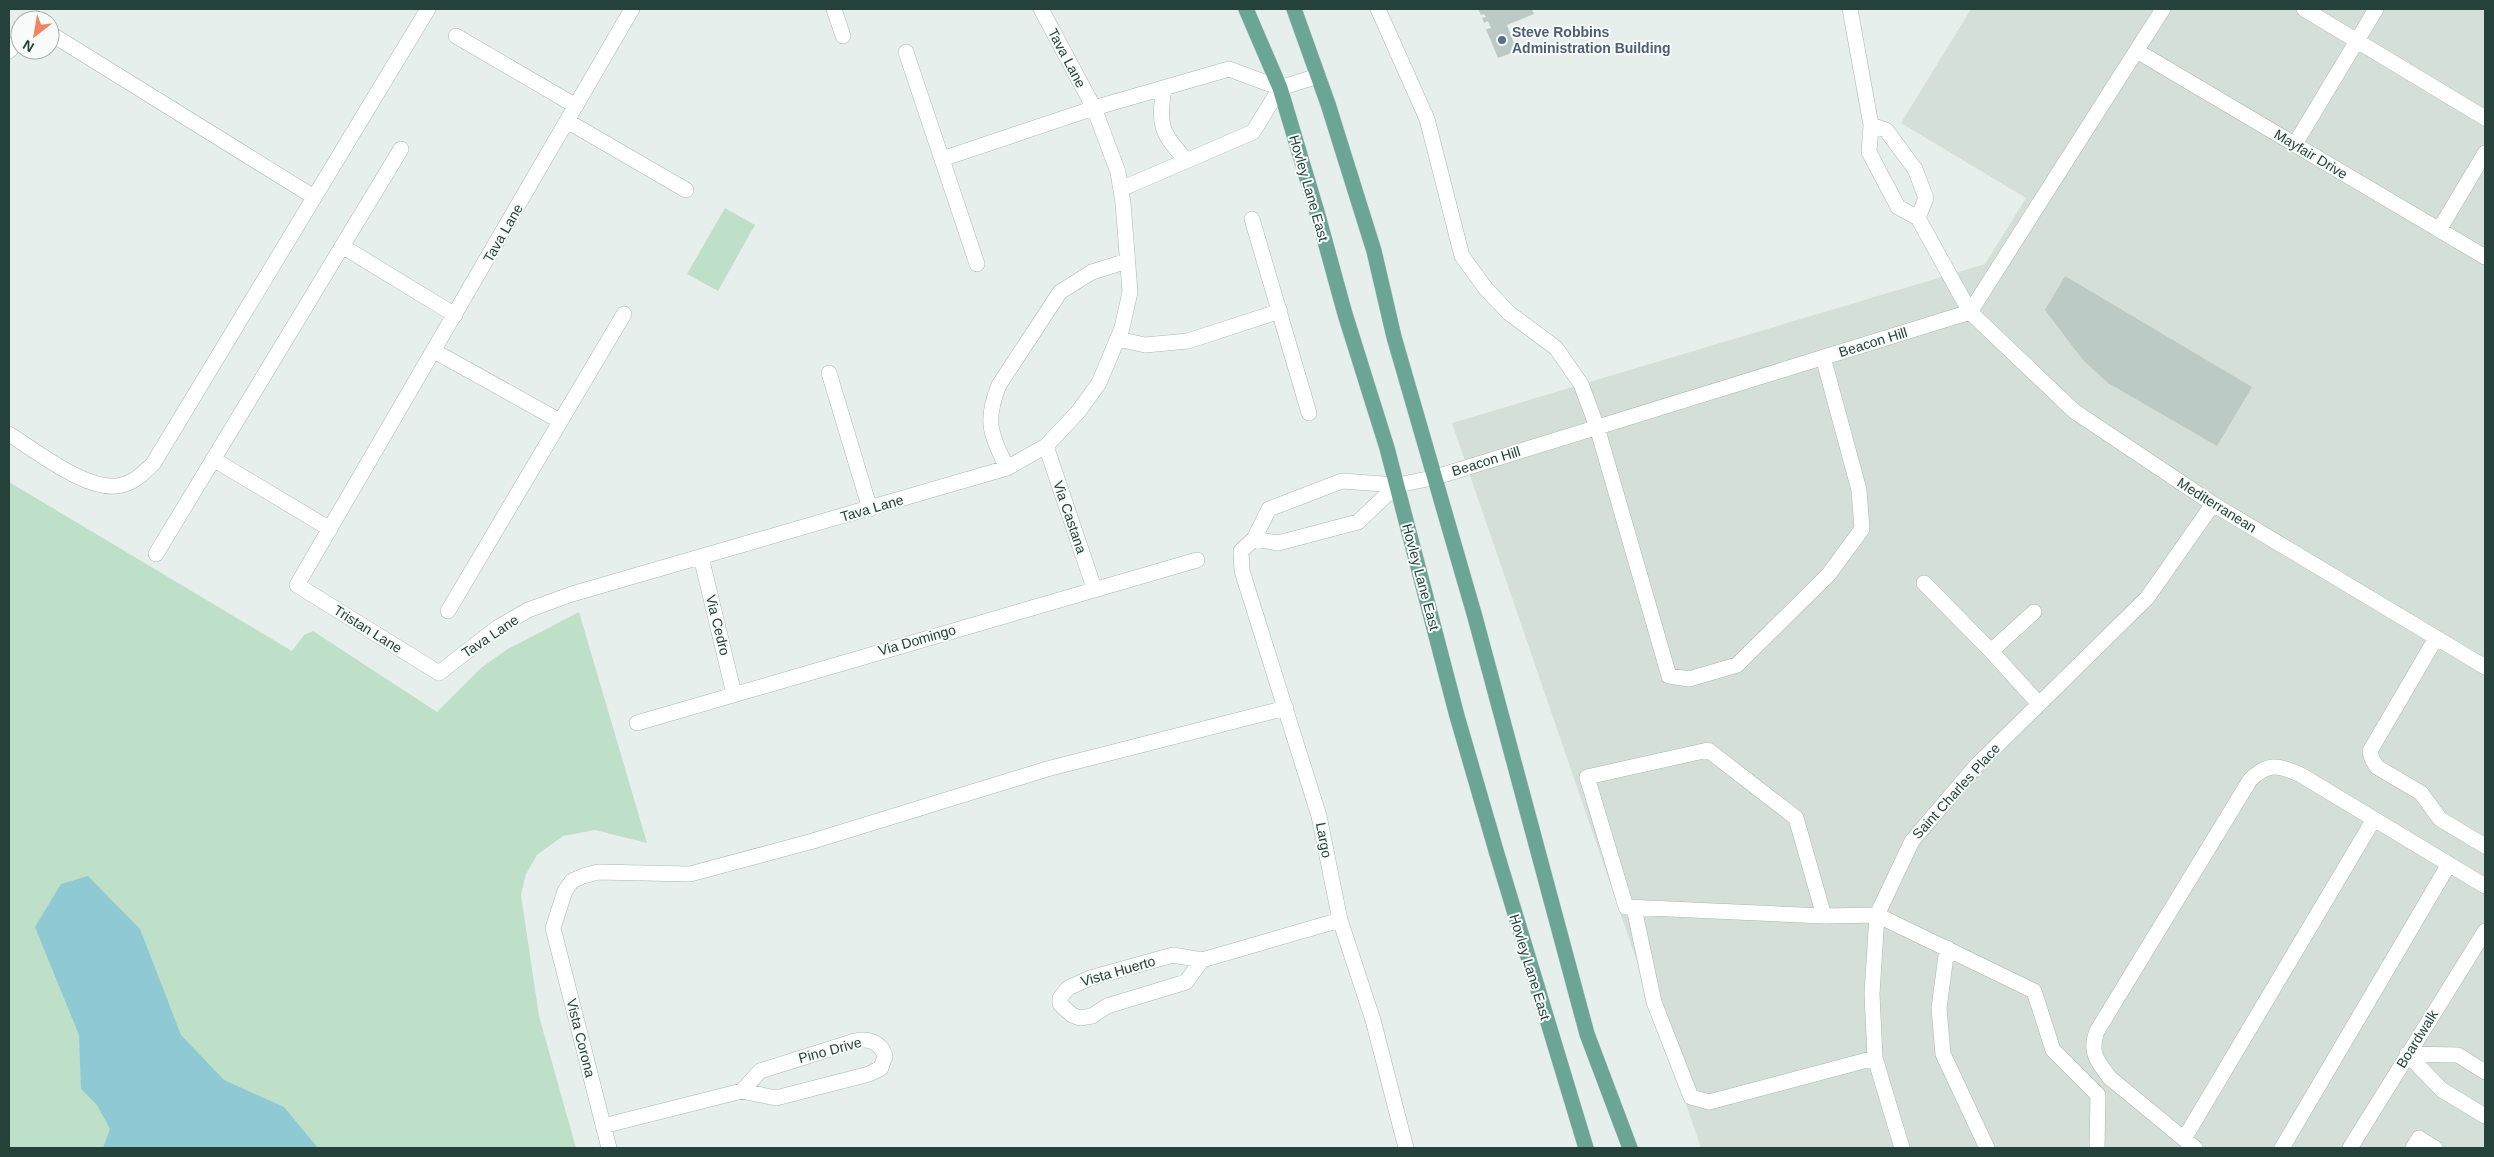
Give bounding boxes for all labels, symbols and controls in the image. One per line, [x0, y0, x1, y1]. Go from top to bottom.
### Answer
north arrow [10, 10, 60, 60]
place label: Steve Robbins Administration Building [1512, 24, 1671, 56]
street label: Tava Lane [1045, 26, 1089, 90]
marker: Steve Robbins Administration Building [1496, 34, 1508, 46]
text: N [20, 37, 37, 56]
street label: Mayfair Drive [2272, 126, 2351, 182]
street label: Hovley Lane East [1286, 133, 1332, 243]
street label: Tava Lane [480, 201, 526, 265]
street label: Beacon Hill [1837, 324, 1909, 360]
street label: Beacon Hill [1450, 443, 1522, 479]
street label: Mediterranean [2174, 474, 2260, 536]
street label: Via Castana [1050, 478, 1090, 556]
street label: Tava Lane [839, 491, 905, 525]
street label: Hovley Lane East [1399, 522, 1443, 632]
street label: Via Cedro [703, 593, 733, 657]
street label: Tristan Lane [331, 602, 405, 656]
street label: Tava Lane [459, 611, 521, 661]
street label: Via Domingo [876, 621, 958, 659]
street label: Saint Charles Place [1909, 740, 2003, 842]
street label: Largo [1313, 821, 1335, 859]
street label: Hovley Lane East [1506, 912, 1554, 1022]
street label: Vista Huerto [1079, 953, 1157, 989]
street label: Vista Corona [563, 997, 599, 1079]
street label: Boardwalk [2393, 1006, 2442, 1071]
street label: Pino Drive [797, 1034, 863, 1066]

